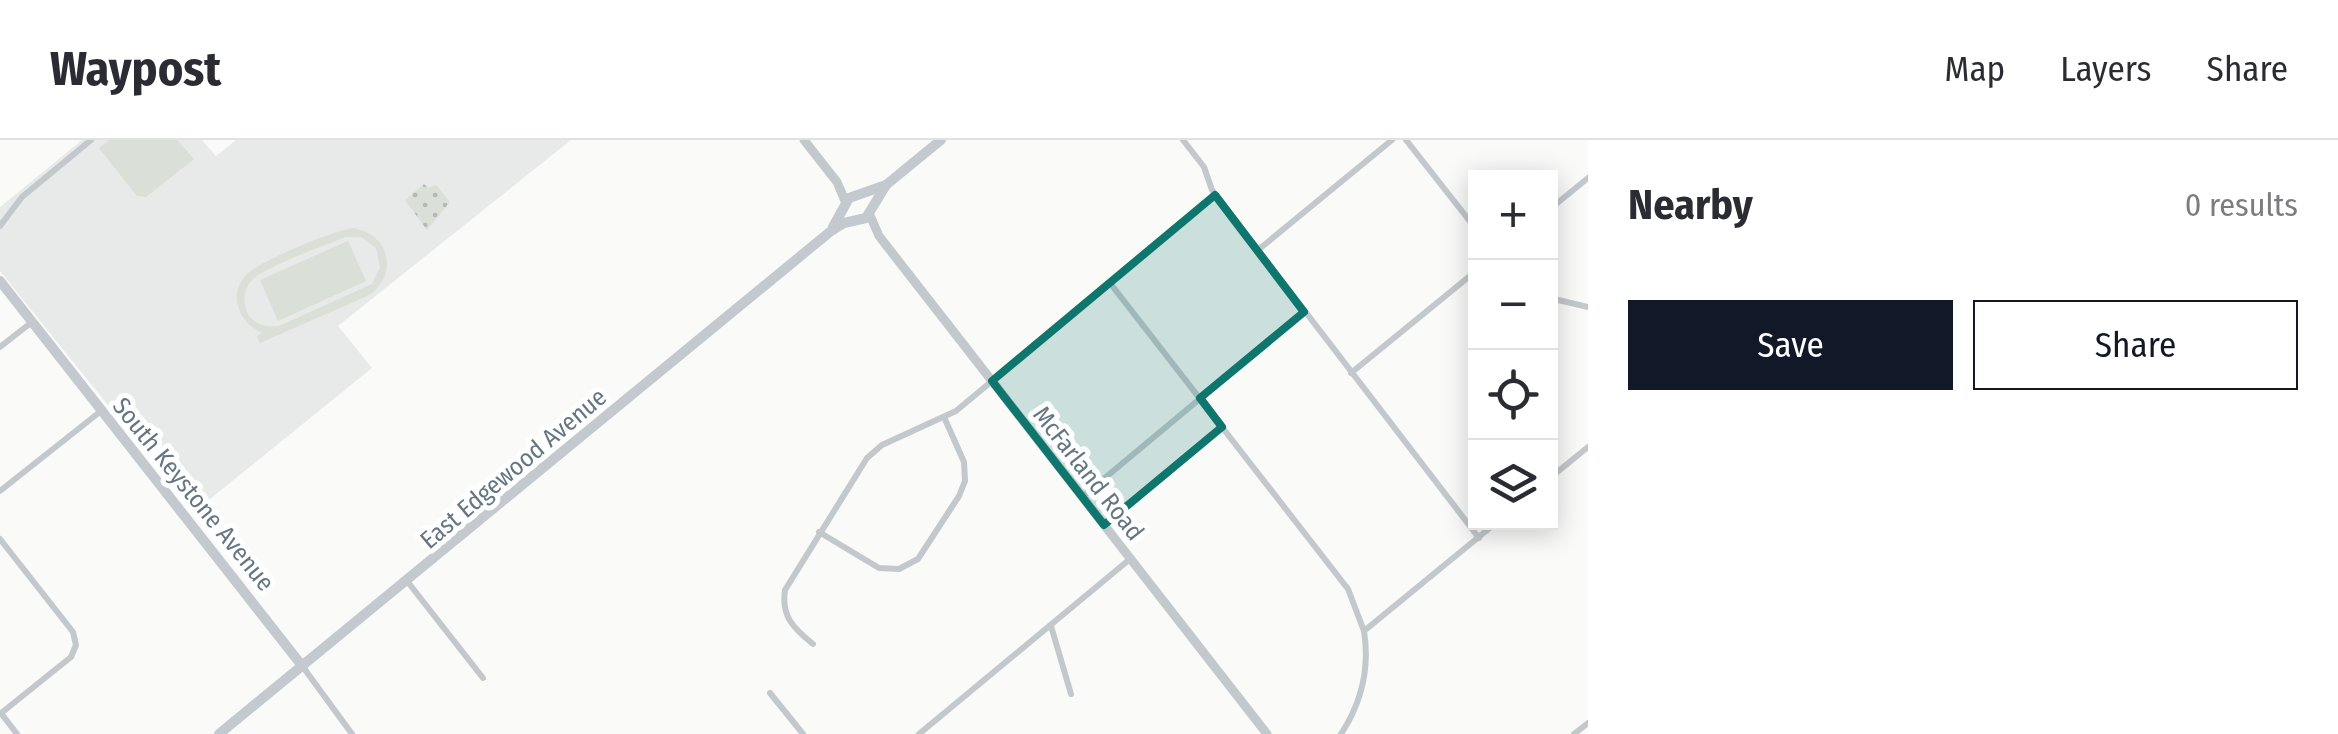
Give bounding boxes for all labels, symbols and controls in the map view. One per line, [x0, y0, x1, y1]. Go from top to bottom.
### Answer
text: Waypost [50, 40, 221, 98]
text: Map [1945, 48, 2005, 90]
text: Layers [2060, 48, 2152, 90]
text: Share [2207, 48, 2288, 90]
map controls [1468, 170, 1558, 530]
button: + [1468, 170, 1558, 260]
text: Nearby [1628, 180, 1753, 230]
text: 0 results [2185, 186, 2298, 224]
button: − [1468, 260, 1558, 350]
button: Save [1628, 300, 1953, 390]
button: Share [1973, 300, 2298, 390]
button: locate [1468, 350, 1558, 440]
street label: East Edgewood Avenue [415, 382, 613, 555]
street label: South Keystone Avenue [106, 392, 280, 597]
street label: McFarland Road [1027, 401, 1150, 547]
button: layers [1468, 440, 1558, 530]

